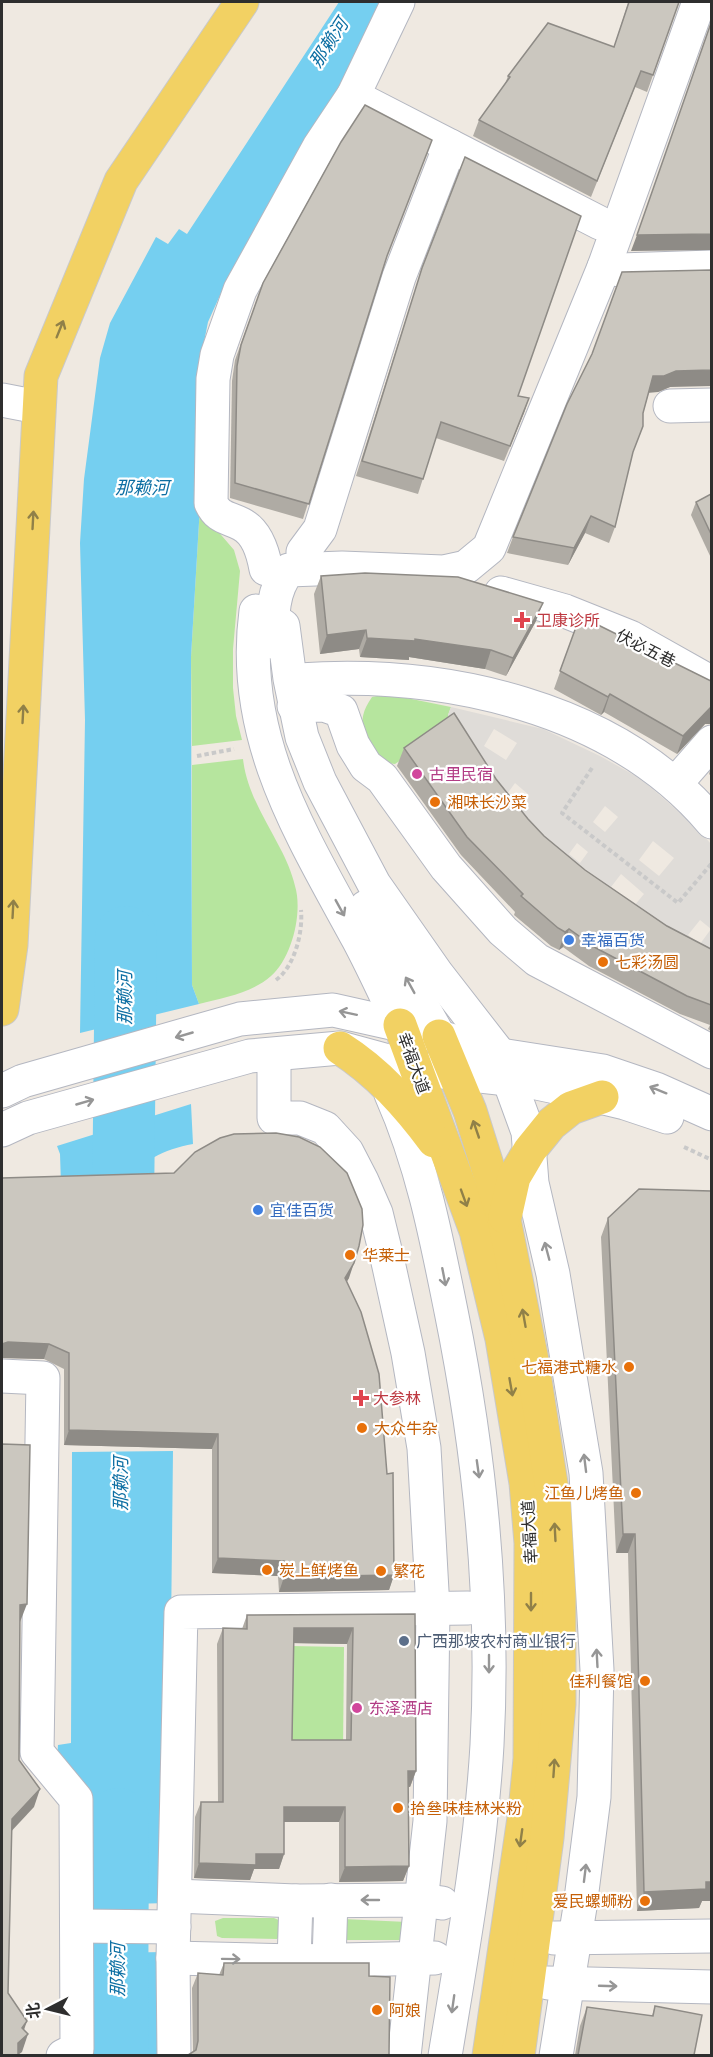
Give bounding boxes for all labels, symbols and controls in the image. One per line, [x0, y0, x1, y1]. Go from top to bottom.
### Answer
water label: 那赖河 [303, 11, 355, 72]
one-way arrow [55, 320, 66, 339]
water label: 那赖河 [115, 475, 172, 500]
one-way arrow [27, 510, 38, 530]
place label: 卫康诊所 [536, 609, 600, 632]
marker: 卫康诊所 [513, 611, 531, 629]
street label: 伏必五巷 [612, 624, 680, 673]
one-way arrow [18, 705, 29, 725]
place label: 古里民宿 [429, 763, 493, 786]
marker: 古里民宿 [410, 767, 424, 781]
place label: 湘味长沙菜 [447, 791, 527, 814]
marker: 湘味长沙菜 [428, 795, 442, 809]
one-way arrow [334, 899, 346, 916]
one-way arrow [8, 900, 19, 920]
place label: 幸福百货 [581, 929, 645, 952]
marker: 幸福百货 [562, 933, 576, 947]
place label: 七彩汤圆 [615, 951, 679, 974]
marker: 七彩汤圆 [596, 955, 610, 969]
water label: 那赖河 [112, 968, 137, 1025]
one-way arrow [404, 977, 416, 994]
one-way arrow [338, 1007, 357, 1019]
street label: 幸福大道 [392, 1029, 435, 1097]
one-way arrow [175, 1030, 194, 1041]
one-way arrow [649, 1084, 668, 1095]
one-way arrow [75, 1096, 94, 1107]
one-way arrow [470, 1120, 481, 1139]
one-way arrow [459, 1188, 470, 1207]
place label: 宜佳百货 [270, 1199, 334, 1222]
marker: 宜佳百货 [251, 1203, 265, 1217]
one-way arrow [541, 1242, 552, 1261]
place label: 华莱士 [362, 1244, 410, 1267]
marker: 华莱士 [343, 1248, 357, 1262]
one-way arrow [439, 1267, 450, 1287]
one-way arrow [518, 1309, 529, 1328]
place label: 七福港式糖水 [521, 1356, 617, 1379]
marker: 七福港式糖水 [622, 1360, 636, 1374]
one-way arrow [506, 1377, 517, 1396]
place label: 大参林 [373, 1387, 421, 1410]
marker: 大参林 [354, 1391, 368, 1405]
place label: 大众牛杂 [374, 1417, 438, 1440]
marker: 大众牛杂 [355, 1421, 369, 1435]
water label: 那赖河 [108, 1454, 133, 1511]
one-way arrow [579, 1454, 590, 1474]
one-way arrow [473, 1459, 484, 1479]
place label: 江鱼儿烤鱼 [544, 1482, 624, 1505]
marker: 江鱼儿烤鱼 [629, 1486, 643, 1500]
street label: 幸福大道 [516, 1499, 543, 1565]
one-way arrow [550, 1522, 561, 1542]
place label: 炭上鲜烤鱼 [279, 1559, 359, 1582]
place label: 繁花 [393, 1560, 425, 1583]
marker: 炭上鲜烤鱼 [260, 1563, 274, 1577]
marker: 繁花 [374, 1564, 388, 1578]
one-way arrow [525, 1591, 537, 1611]
place label: 广西那坡农村商业银行 [416, 1630, 576, 1653]
marker: 广西那坡农村商业银行 [397, 1634, 411, 1648]
one-way arrow [591, 1648, 602, 1668]
one-way arrow [483, 1654, 494, 1674]
place label: 佳利餐馆 [569, 1670, 633, 1693]
marker: 佳利餐馆 [638, 1674, 652, 1688]
place label: 东泽酒店 [369, 1697, 433, 1720]
marker: 东泽酒店 [350, 1701, 364, 1715]
one-way arrow [549, 1759, 560, 1779]
place label: 拾叄味桂林米粉 [410, 1797, 522, 1820]
marker: 拾叄味桂林米粉 [391, 1801, 405, 1815]
one-way arrow [516, 1828, 527, 1848]
one-way arrow [579, 1864, 590, 1884]
place label: 爱民螺蛳粉 [553, 1890, 633, 1913]
one-way arrow [361, 1894, 381, 1906]
marker: 爱民螺蛳粉 [638, 1894, 652, 1908]
water label: 那赖河 [105, 1940, 130, 1997]
one-way arrow [221, 1954, 241, 1965]
north arrow [18, 1979, 78, 2039]
one-way arrow [597, 1980, 617, 1991]
one-way arrow [448, 1993, 459, 2013]
place label: 阿娘 [389, 1999, 421, 2022]
text: 北 [21, 2001, 46, 2020]
marker: 阿娘 [370, 2003, 384, 2017]

